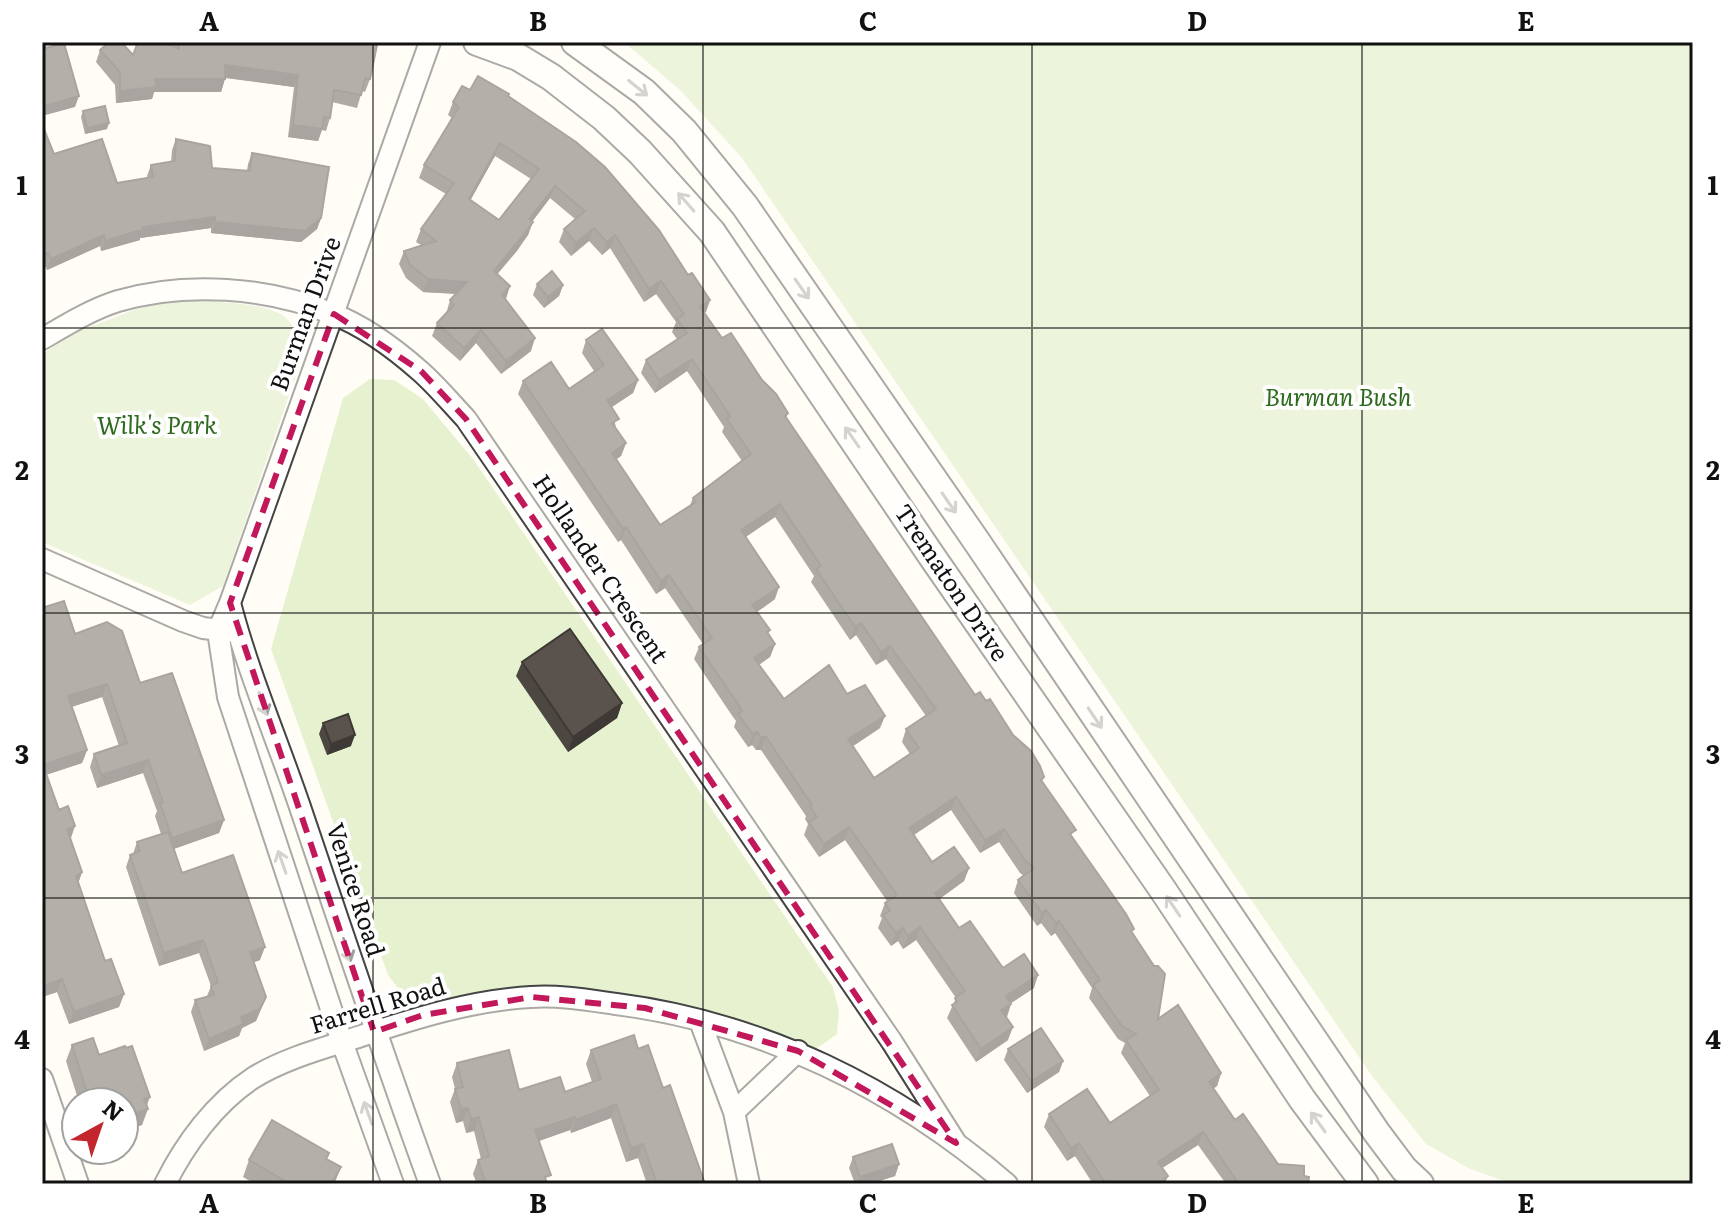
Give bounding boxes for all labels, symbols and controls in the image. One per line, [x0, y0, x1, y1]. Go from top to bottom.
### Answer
text: A [199, 0, 219, 39]
text: B [529, 0, 547, 39]
text: C [859, 0, 877, 39]
text: D [1187, 0, 1207, 39]
text: E [1517, 0, 1535, 39]
one-way arrow [627, 80, 648, 97]
text: 1 [17, 164, 28, 203]
text: 1 [1708, 164, 1719, 203]
one-way arrow [677, 193, 695, 213]
street label: Burman Drive [259, 231, 348, 395]
one-way arrow [794, 277, 810, 299]
park label: Burman Bush [1264, 378, 1412, 413]
park label: Wilk's Park [97, 406, 218, 441]
one-way arrow [844, 427, 860, 449]
text: 2 [15, 449, 29, 488]
text: 2 [1706, 449, 1720, 488]
street label: Hollander Crescent [526, 466, 678, 669]
one-way arrow [941, 491, 957, 513]
street label: Trematon Drive [887, 496, 1019, 667]
one-way arrow [257, 692, 272, 717]
one-way arrow [1088, 706, 1104, 729]
text: 3 [15, 733, 29, 772]
text: 3 [1706, 733, 1720, 772]
street label: Venice Road [319, 818, 396, 961]
one-way arrow [273, 850, 288, 875]
one-way arrow [1165, 895, 1182, 917]
one-way arrow [341, 938, 356, 963]
street label: Farrell Road [305, 966, 450, 1041]
text: 4 [14, 1018, 30, 1057]
text: 4 [1705, 1018, 1721, 1057]
north arrow [60, 1086, 140, 1166]
text: N [96, 1091, 131, 1128]
one-way arrow [359, 1101, 374, 1126]
one-way arrow [1310, 1111, 1326, 1133]
text: A [199, 1182, 219, 1221]
text: B [529, 1182, 547, 1221]
text: C [859, 1182, 877, 1221]
text: D [1187, 1182, 1207, 1221]
text: E [1517, 1182, 1535, 1221]

